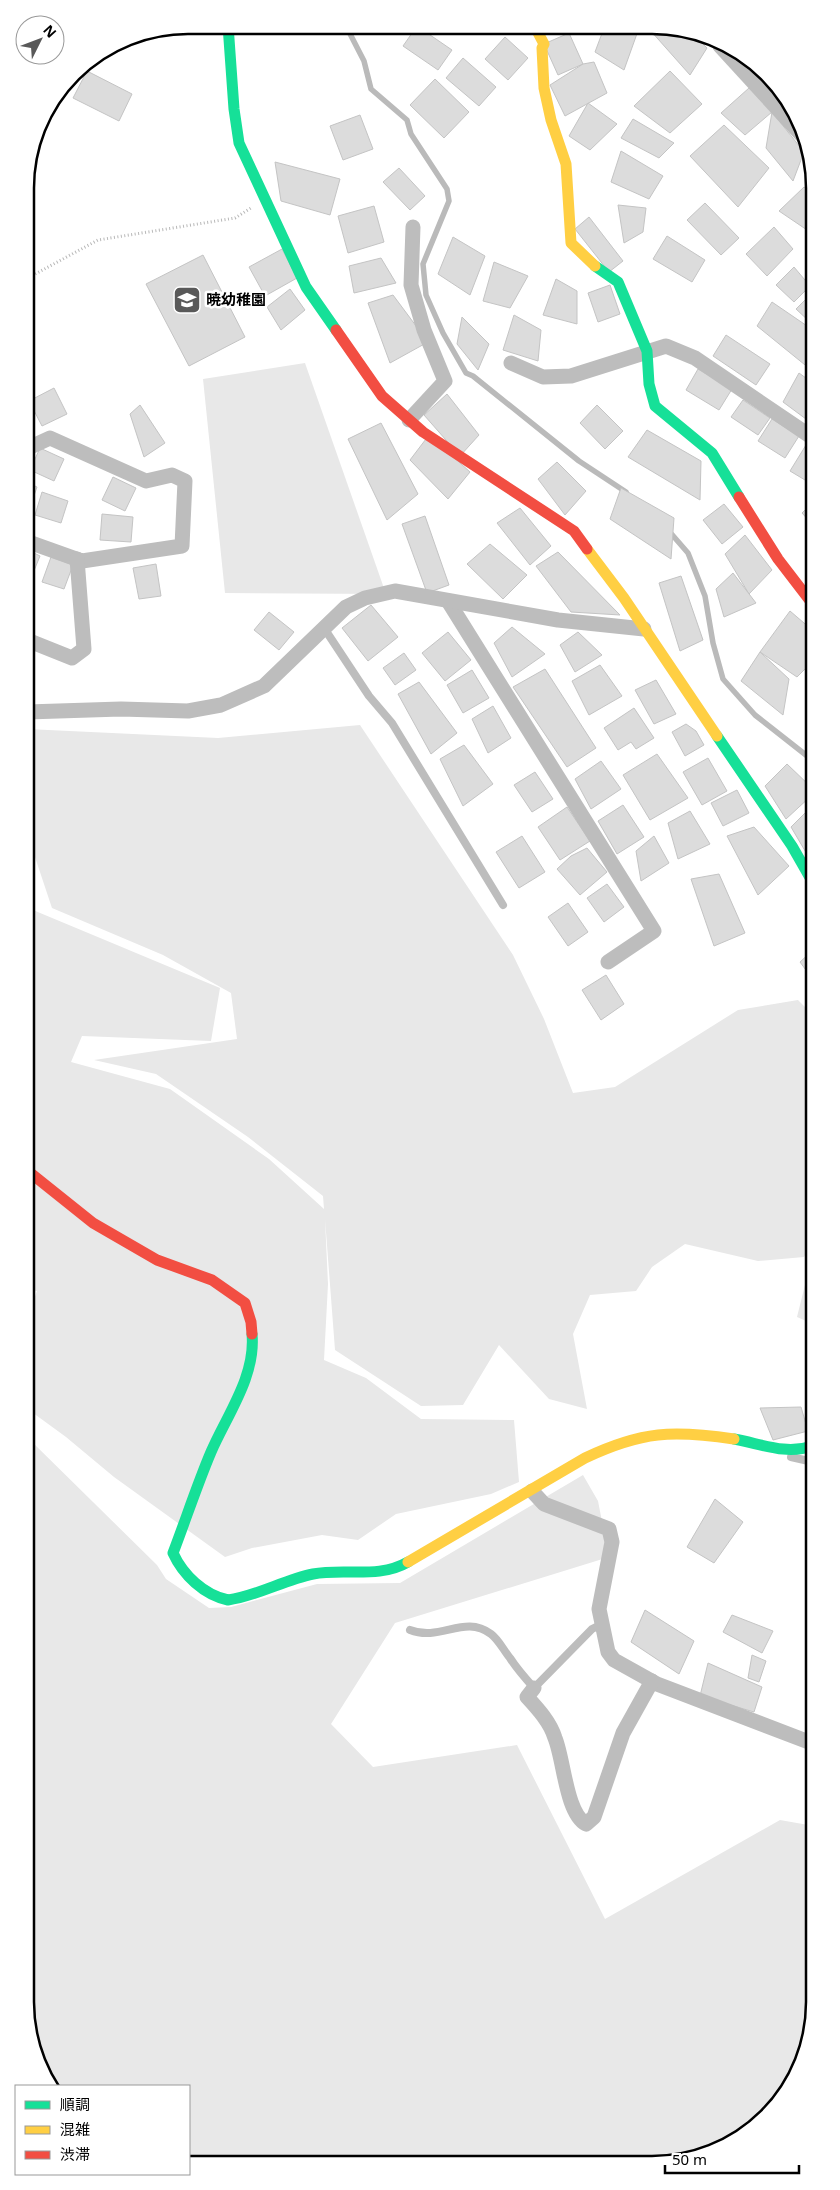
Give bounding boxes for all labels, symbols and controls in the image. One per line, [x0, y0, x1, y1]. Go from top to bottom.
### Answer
north arrow [15, 15, 65, 65]
text: N [39, 20, 61, 42]
school or university icon: 暁幼稚園 [172, 285, 202, 315]
place label: 暁幼稚園 [206, 289, 266, 309]
legend [15, 2085, 190, 2175]
text: 順調 [60, 2094, 90, 2114]
text: 混雑 [60, 2119, 90, 2139]
scale bar [665, 2142, 799, 2174]
text: 渋滞 [60, 2144, 90, 2164]
text: 50 m [672, 2149, 707, 2169]

